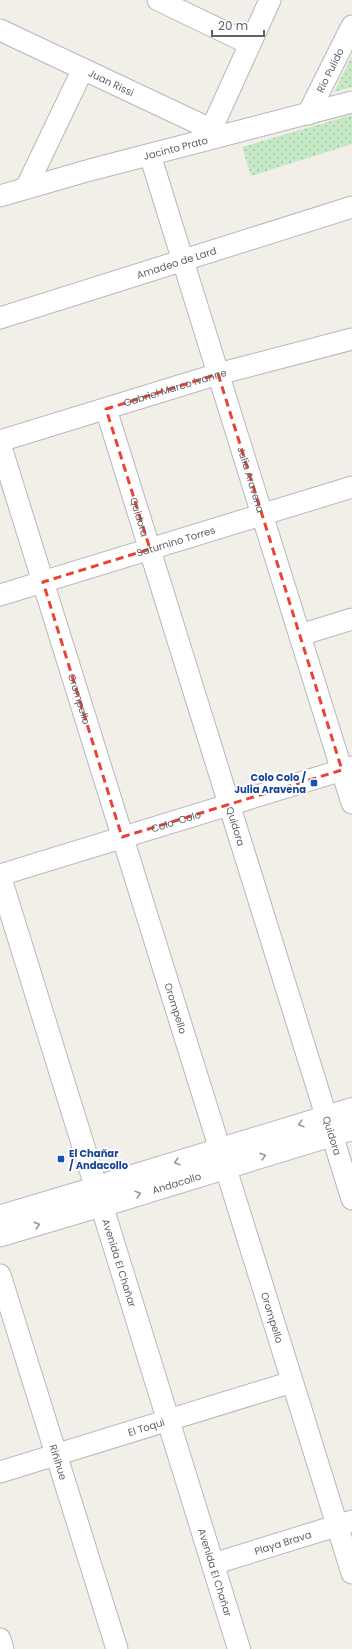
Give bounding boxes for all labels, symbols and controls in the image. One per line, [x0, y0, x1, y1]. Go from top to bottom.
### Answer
scale bar [212, 12, 264, 38]
text: 20 m [218, 17, 248, 34]
street label: Río Pulido [312, 45, 347, 95]
street label: Juan Rissi [86, 65, 137, 100]
street label: Jacinto Prato [142, 132, 209, 163]
street label: Amadeo de Lard [135, 243, 218, 282]
street label: Gabriel Marco Ivanne [122, 365, 228, 410]
street label: Julia Aravena [234, 445, 269, 514]
street label: Quidora [126, 495, 153, 538]
street label: Saturnino Torres [135, 522, 217, 560]
street label: Orompello [64, 672, 94, 726]
place label: Colo Colo / Julia Aravena [234, 770, 306, 797]
marker: Colo Colo / Julia Aravena [309, 778, 319, 788]
street label: Quidora [223, 805, 249, 848]
street label: Colo-Colo [149, 806, 203, 836]
street label: Orompello [161, 981, 191, 1036]
street label: Quidora [319, 1114, 345, 1157]
one-way arrow [298, 1119, 305, 1128]
place label: El Chañar / Andacollo [69, 1146, 129, 1173]
one-way arrow [259, 1152, 266, 1161]
marker: El Chañar / Andacollo [56, 1154, 66, 1164]
one-way arrow [174, 1157, 181, 1166]
street label: Andacollo [150, 1168, 203, 1197]
one-way arrow [135, 1190, 142, 1199]
street label: Avenida El Chañar [99, 1217, 140, 1309]
one-way arrow [34, 1221, 41, 1230]
street label: Orompello [257, 1290, 287, 1345]
street label: El Toqui [126, 1414, 166, 1440]
street label: Riñihue [46, 1442, 71, 1482]
street label: Avenida El Chañar [195, 1526, 236, 1619]
street label: Playa Brava [252, 1527, 313, 1558]

